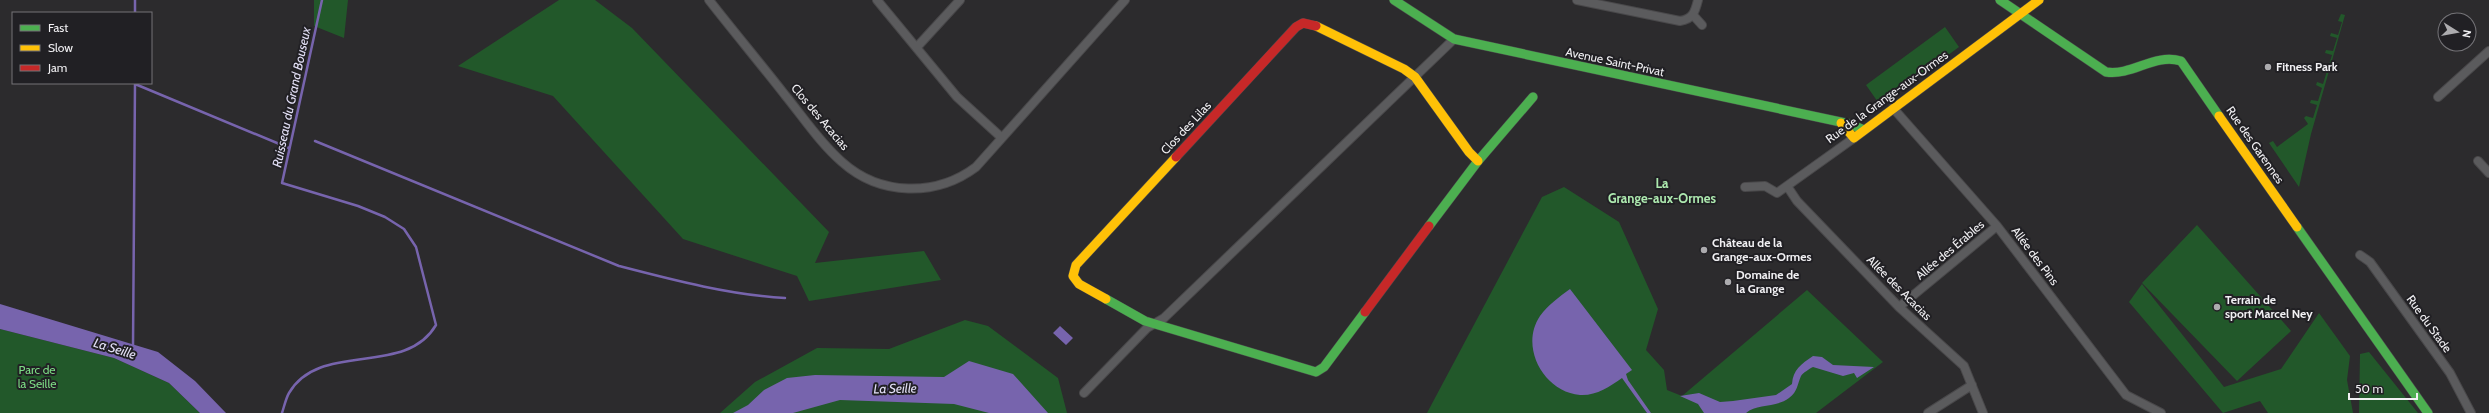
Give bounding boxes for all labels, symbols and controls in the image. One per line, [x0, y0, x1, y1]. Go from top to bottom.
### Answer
legend [12, 12, 152, 84]
north arrow [2437, 12, 2477, 52]
text: Fast [48, 20, 68, 35]
water label: Ruisseau du Grand Bouseux [268, 25, 314, 169]
text: N [2459, 29, 2474, 39]
text: Slow [48, 40, 73, 55]
street label: Avenue Saint-Privat [1564, 44, 1666, 79]
street label: Rue de la Grange-aux-Ormes [1823, 47, 1951, 146]
place label: Fitness Park [2276, 59, 2338, 74]
text: Jam [47, 60, 67, 75]
marker: Fitness Park [2263, 62, 2273, 72]
street label: Clos des Acacias [788, 80, 853, 153]
street label: Clos des Lilas [1157, 98, 1214, 157]
street label: Rue des Garennes [2223, 103, 2288, 186]
district label: La Grange-aux-Ormes [1608, 175, 1716, 206]
street label: Allée des Érables [1912, 217, 1987, 283]
street label: Allée des Pins [2009, 223, 2062, 288]
place label: Château de la Grange-aux-Ormes [1712, 235, 1812, 264]
marker: Château de la Grange-aux-Ormes [1699, 245, 1709, 255]
street label: Allée des Acacias [1864, 252, 1935, 323]
place label: Domaine de la Grange [1736, 267, 1799, 296]
marker: Domaine de la Grange [1723, 277, 1733, 287]
place label: Terrain de sport Marcel Ney [2225, 292, 2313, 321]
street label: Rue du Stade [2404, 292, 2455, 355]
marker: Terrain de sport Marcel Ney [2212, 302, 2222, 312]
water label: La Seille [92, 334, 138, 362]
park label: Parc de la Seille [18, 362, 56, 391]
scale bar [2349, 375, 2417, 401]
water label: La Seille [873, 380, 917, 396]
text: 50 m [2355, 381, 2383, 396]

